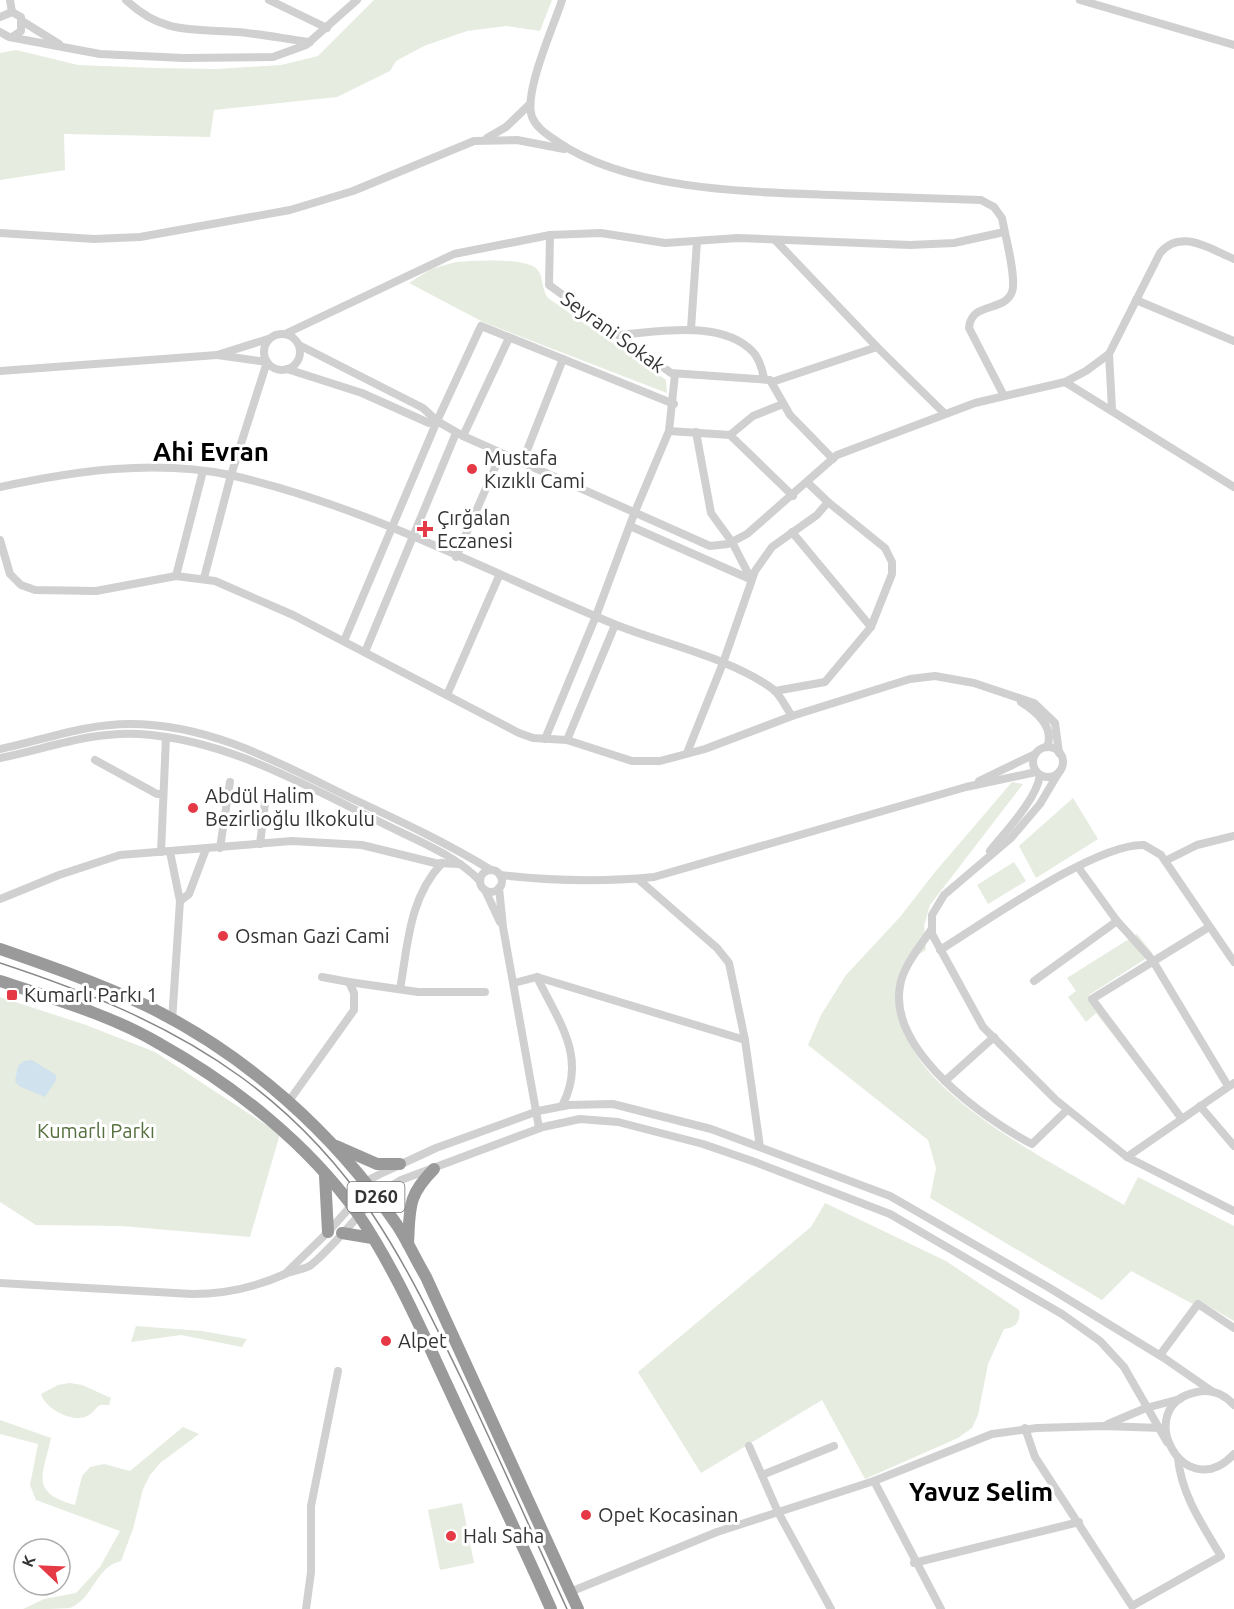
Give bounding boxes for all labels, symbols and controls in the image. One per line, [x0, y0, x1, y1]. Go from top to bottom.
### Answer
street label: Seyrani Sokak [557, 286, 670, 377]
district label: Ahi Evran [153, 437, 269, 466]
place label: Mustafa Kızıklı Cami [484, 446, 585, 492]
marker: Mustafa Kızıklı Cami [465, 462, 479, 476]
place label: Çırğalan Eczanesi [437, 506, 513, 552]
marker: Çırğalan Eczanesi [418, 522, 432, 536]
place label: Abdül Halim Bezirlioğlu Ilkokulu [205, 784, 375, 830]
marker: Abdül Halim Bezirlioğlu Ilkokulu [186, 801, 200, 815]
place label: Osman Gazi Cami [235, 924, 390, 947]
marker: Osman Gazi Cami [216, 929, 230, 943]
place label: Kumarlı Parkı 1 [24, 983, 158, 1006]
marker: Kumarlı Parkı 1 [5, 988, 19, 1002]
park label: Kumarlı Parkı [37, 1119, 155, 1142]
road number: D260 [348, 1182, 404, 1212]
place label: Alpet [398, 1329, 447, 1352]
marker: Alpet [379, 1334, 393, 1348]
district label: Yavuz Selim [909, 1477, 1053, 1506]
place label: Opet Kocasinan [598, 1503, 739, 1526]
marker: Opet Kocasinan [579, 1508, 593, 1522]
place label: Halı Saha [463, 1524, 544, 1547]
marker: Halı Saha [444, 1529, 458, 1543]
north arrow [12, 1537, 72, 1597]
text: K [18, 1552, 39, 1570]

